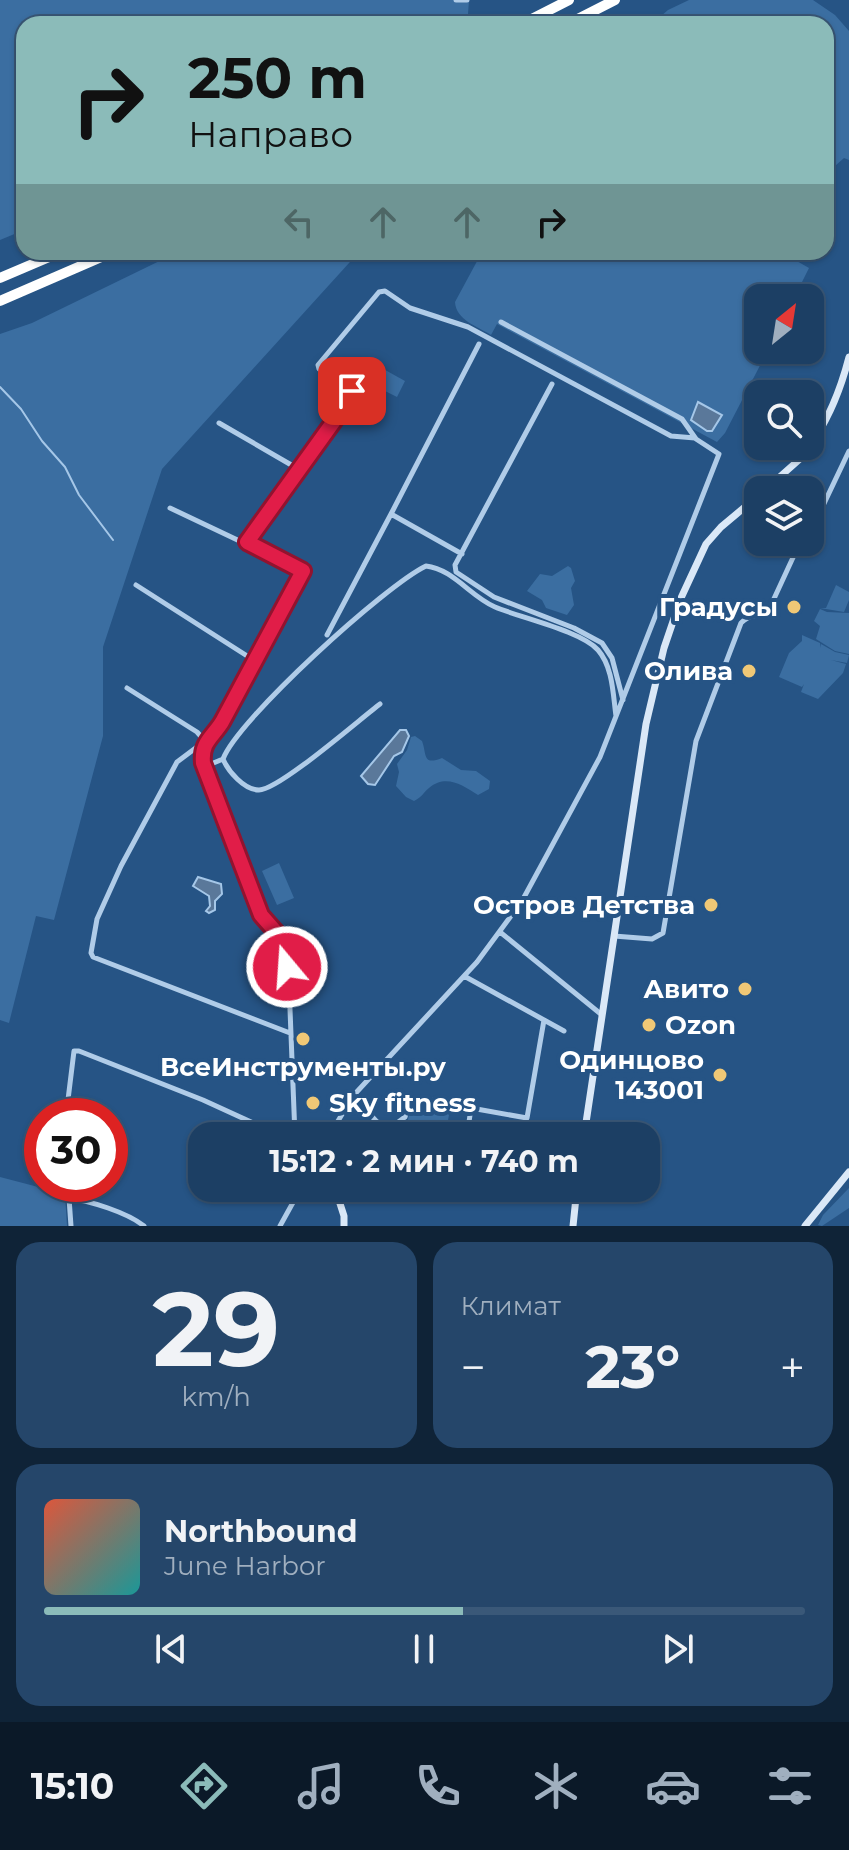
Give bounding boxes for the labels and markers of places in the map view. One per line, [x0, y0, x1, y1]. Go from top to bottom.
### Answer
pin [318, 357, 386, 425]
place label: Градусы [659, 591, 778, 623]
marker: Градусы [785, 598, 803, 616]
place label: Олива [644, 655, 733, 687]
marker: Олива [740, 662, 758, 680]
place label: Остров Детства [473, 889, 695, 921]
marker: Остров Детства [702, 896, 720, 914]
place label: Авито [643, 973, 729, 1005]
marker: Авито [736, 980, 754, 998]
place label: Ozon [665, 1009, 736, 1041]
marker: Ozon [640, 1016, 658, 1034]
marker: ВсеИнструменты.ру [294, 1030, 312, 1048]
place label: Одинцово 143001 [559, 1044, 704, 1106]
place label: ВсеИнструменты.ру [160, 1051, 446, 1083]
marker: Одинцово 143001 [711, 1066, 729, 1084]
place label: Sky fitness [329, 1087, 476, 1119]
marker: Sky fitness [304, 1094, 322, 1112]

